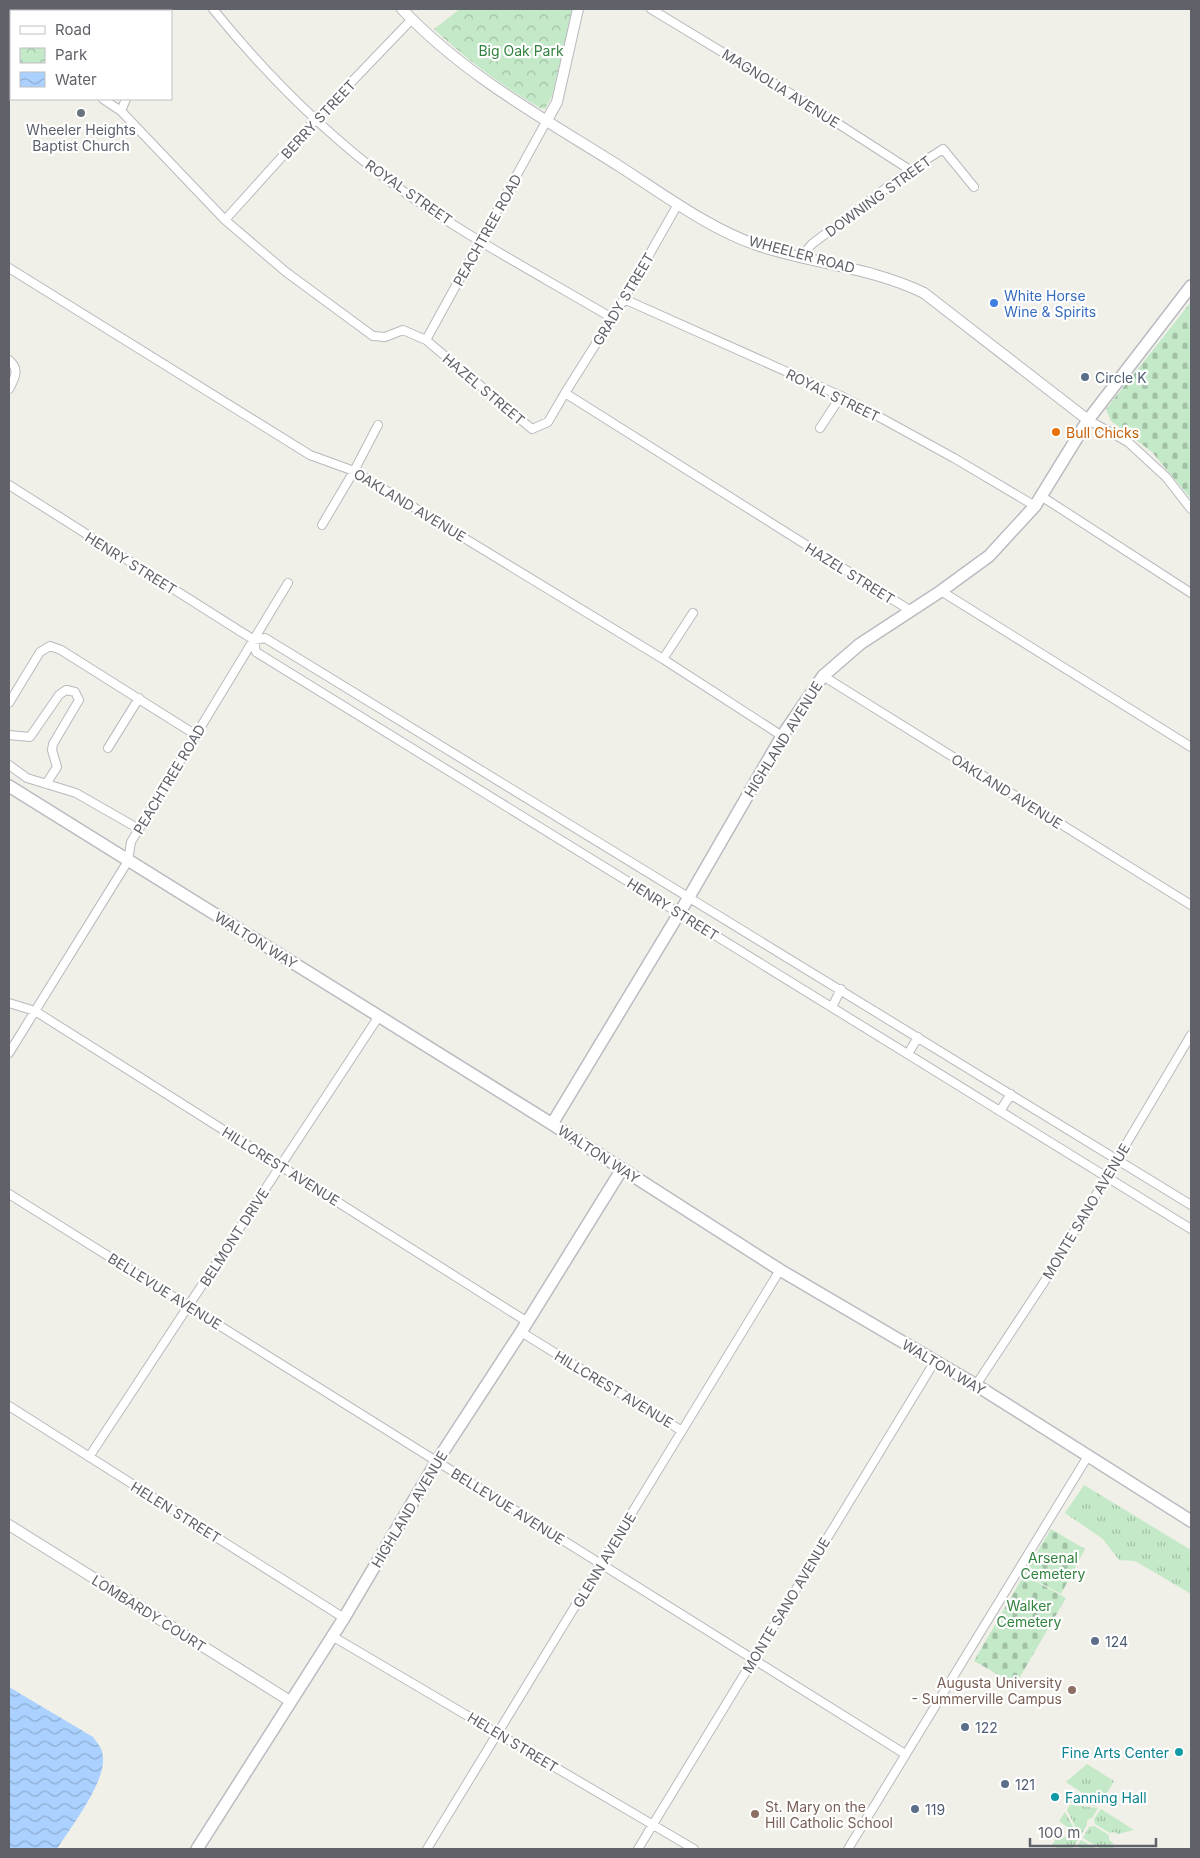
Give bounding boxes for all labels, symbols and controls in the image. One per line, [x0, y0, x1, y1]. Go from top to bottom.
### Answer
legend [10, 10, 172, 100]
text: Road [55, 20, 91, 39]
park label: Big Oak Park [478, 42, 564, 59]
text: Park [55, 45, 88, 64]
street label: MAGNOLIA AVENUE [719, 45, 843, 131]
text: Water [55, 70, 97, 89]
street label: BERRY STREET [277, 76, 359, 162]
marker: Wheeler Heights Baptist Church [75, 107, 87, 119]
place label: Wheeler Heights Baptist Church [26, 121, 136, 154]
street label: DOWNING STREET [822, 152, 934, 240]
street label: ROYAL STREET [362, 156, 456, 228]
street label: PEACHTREE ROAD [449, 171, 525, 289]
street label: WHEELER ROAD [747, 232, 857, 276]
street label: GRADY STREET [589, 250, 657, 348]
place label: White Horse Wine & Spirits [1004, 287, 1096, 320]
marker: White Horse Wine & Spirits [988, 297, 1000, 309]
street label: HAZEL STREET [439, 350, 529, 428]
street label: ROYAL STREET [783, 365, 883, 425]
place label: Circle K [1095, 369, 1147, 386]
marker: Circle K [1079, 371, 1091, 383]
place label: Bull Chicks [1066, 424, 1139, 441]
marker: Bull Chicks [1050, 426, 1062, 438]
street label: OAKLAND AVENUE [351, 465, 469, 545]
street label: HENRY STREET [82, 528, 180, 598]
street label: HAZEL STREET [802, 539, 898, 607]
street label: HIGHLAND AVENUE [740, 678, 826, 800]
street label: PEACHTREE ROAD [130, 721, 208, 837]
street label: OAKLAND AVENUE [948, 750, 1066, 832]
street label: HENRY STREET [624, 874, 722, 944]
street label: WALTON WAY [212, 908, 301, 972]
street label: WALTON WAY [555, 1121, 644, 1187]
street label: HILLCREST AVENUE [219, 1123, 343, 1209]
street label: MONTE SANO AVENUE [1039, 1140, 1133, 1282]
street label: BELMONT DRIVE [196, 1185, 272, 1289]
street label: BELLEVUE AVENUE [105, 1249, 225, 1333]
street label: WALTON WAY [899, 1335, 989, 1399]
street label: HILLCREST AVENUE [552, 1347, 676, 1431]
street label: HIGHLAND AVENUE [367, 1447, 451, 1571]
street label: BELLEVUE AVENUE [448, 1464, 568, 1548]
street label: HELEN STREET [128, 1478, 224, 1546]
street label: GLENN AVENUE [569, 1509, 639, 1611]
street label: MONTE SANO AVENUE [739, 1534, 833, 1676]
park label: Arsenal Cemetery [1021, 1549, 1086, 1582]
street label: LOMBARDY COURT [89, 1571, 209, 1655]
park label: Walker Cemetery [997, 1597, 1062, 1630]
place label: 124 [1105, 1633, 1128, 1650]
marker: 124 [1089, 1635, 1101, 1647]
place label: Augusta University - Summerville Campus [911, 1674, 1062, 1707]
marker: Augusta University - Summerville Campus [1066, 1684, 1078, 1696]
street label: HELEN STREET [465, 1708, 561, 1776]
place label: 122 [975, 1719, 998, 1736]
marker: 122 [959, 1721, 971, 1733]
place label: Fine Arts Center [1062, 1744, 1169, 1761]
marker: Fine Arts Center [1173, 1746, 1185, 1758]
place label: 121 [1015, 1776, 1035, 1793]
marker: 121 [999, 1778, 1011, 1790]
place label: Fanning Hall [1065, 1789, 1147, 1806]
marker: Fanning Hall [1049, 1791, 1061, 1803]
place label: St. Mary on the Hill Catholic School [765, 1798, 893, 1831]
place label: 119 [925, 1801, 945, 1818]
marker: 119 [909, 1803, 921, 1815]
marker: St. Mary on the Hill Catholic School [749, 1808, 761, 1820]
scale bar [1030, 1816, 1156, 1848]
text: 100 m [1038, 1823, 1080, 1842]

